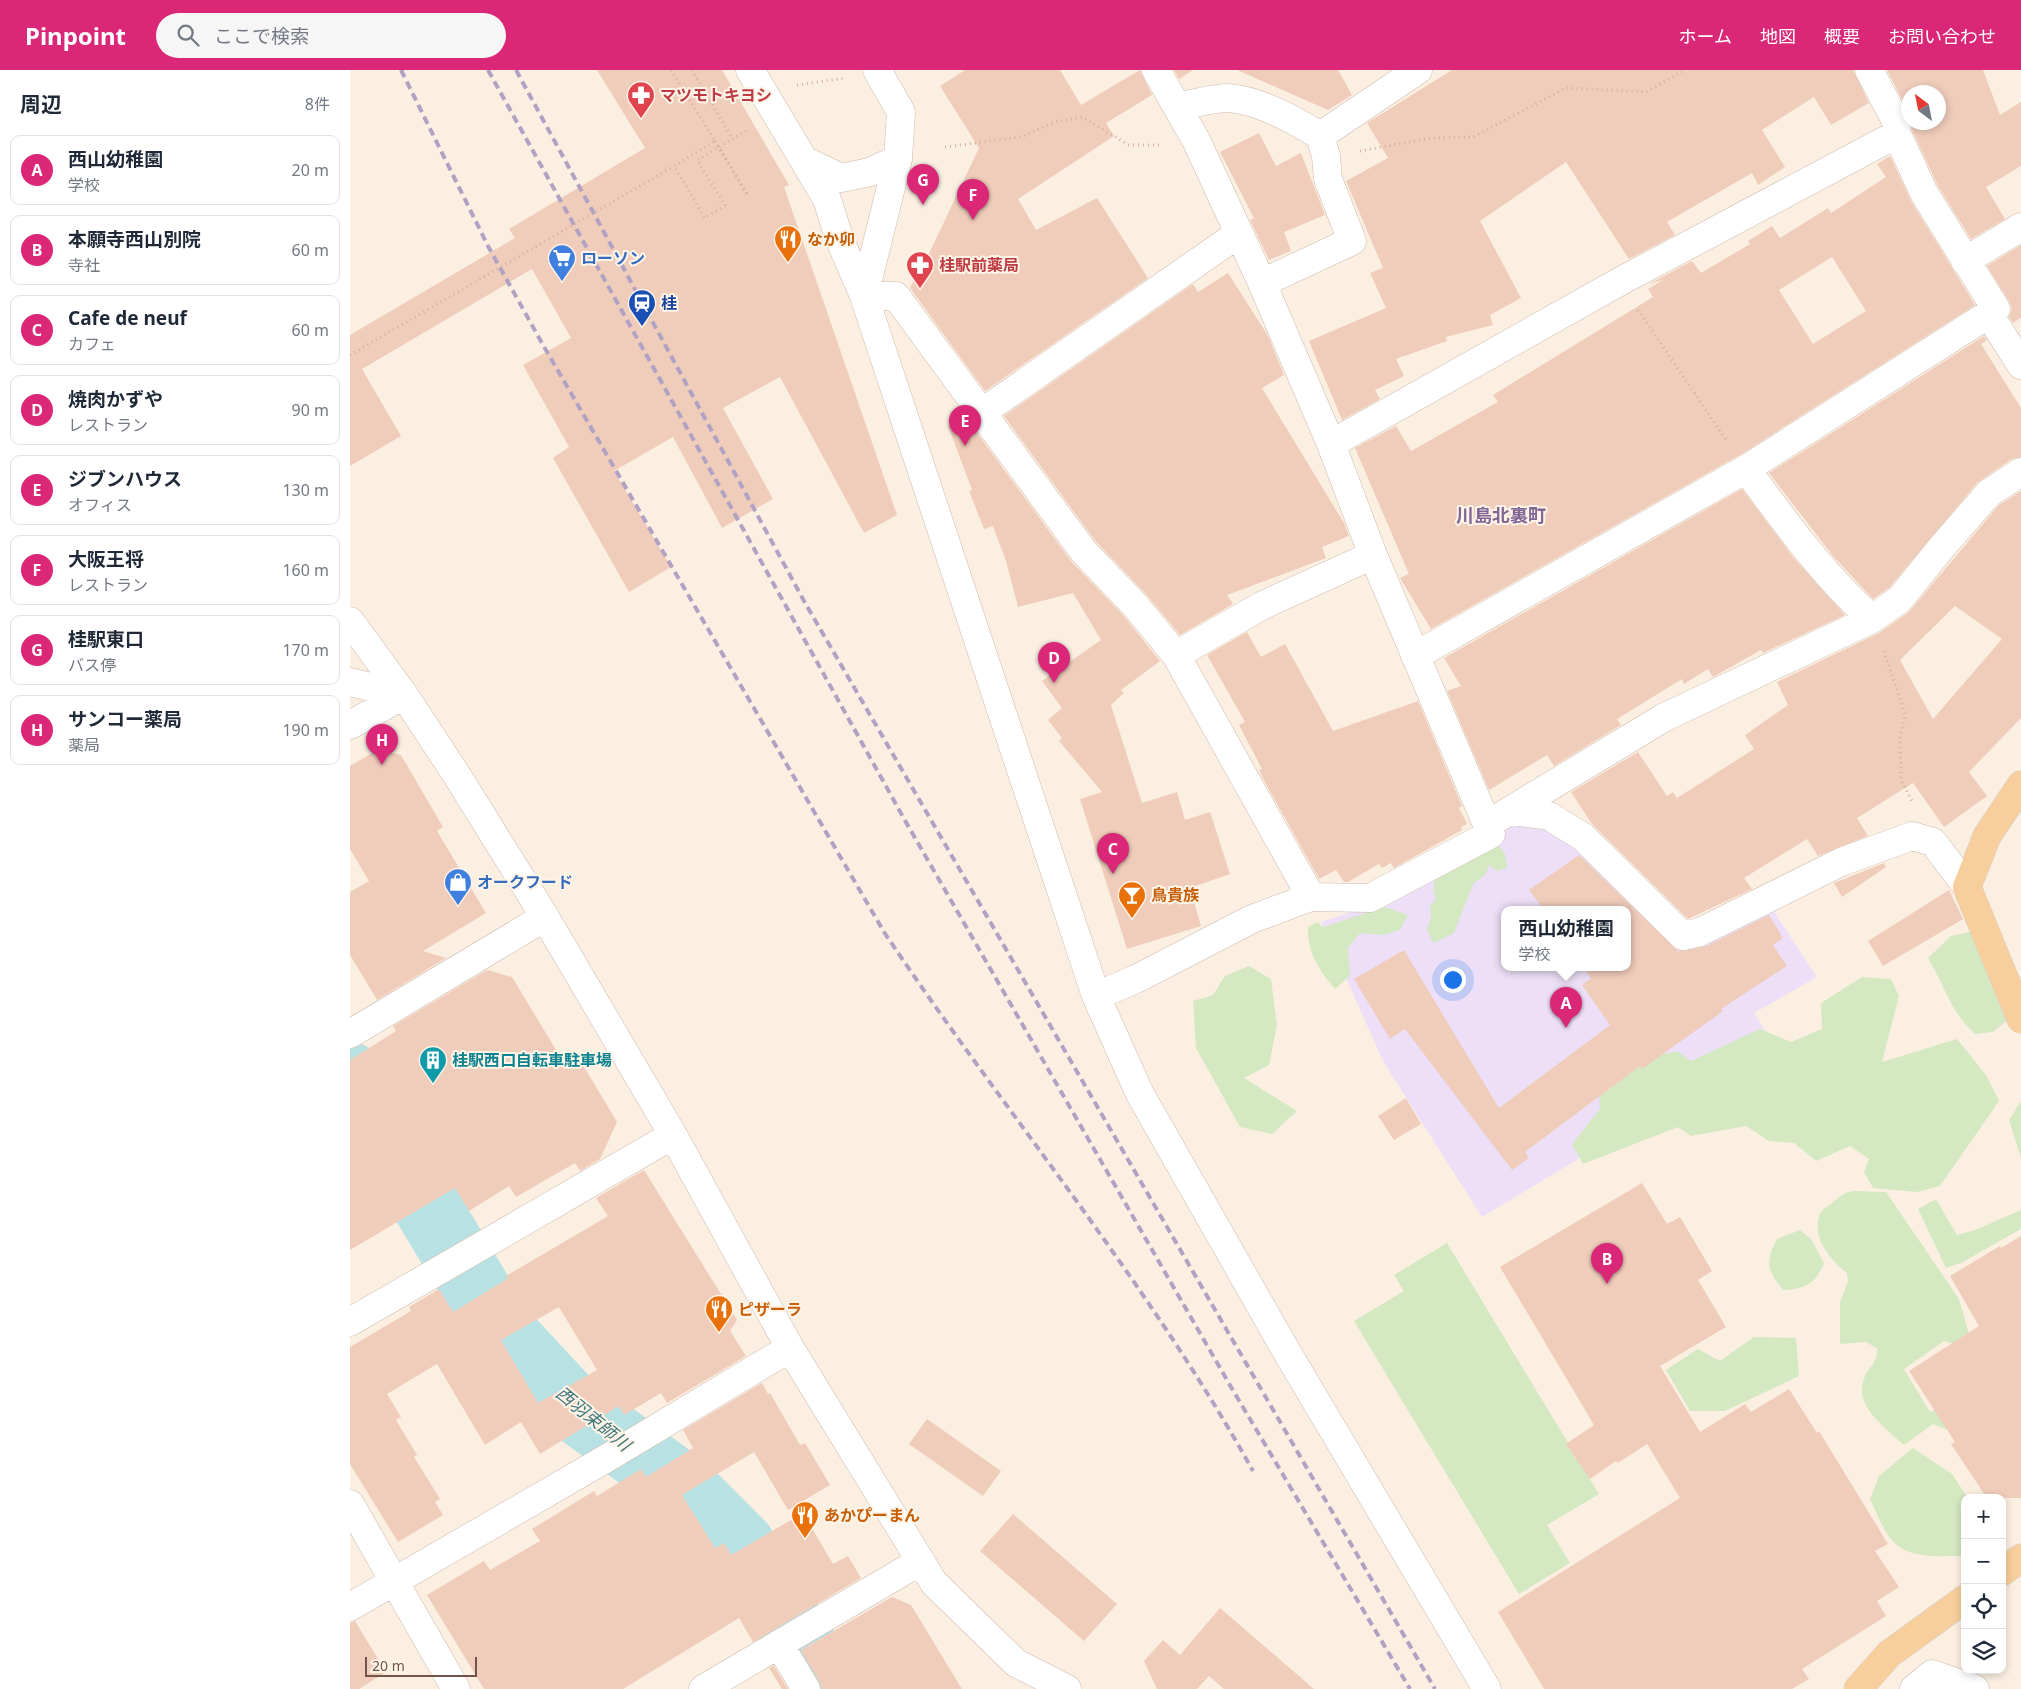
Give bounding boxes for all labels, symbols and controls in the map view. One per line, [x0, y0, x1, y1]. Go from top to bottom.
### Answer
search box [156, 13, 506, 58]
text: Pinpoint [25, 19, 126, 52]
icon: search [174, 21, 202, 49]
text: ここで検索 [214, 23, 309, 49]
text: ホーム [1679, 24, 1732, 48]
text: 地図 [1760, 24, 1796, 48]
text: 概要 [1824, 24, 1860, 48]
text: お問い合わせ [1888, 24, 1996, 48]
pharmacy icon: マツモトキヨシ [626, 80, 656, 119]
place label: マツモトキヨシ [660, 84, 772, 106]
north arrow [1901, 85, 1946, 130]
text: 周辺 [20, 90, 62, 118]
text: 8件 [305, 93, 330, 115]
text: 西山幼稚園 [68, 146, 163, 172]
text: A [31, 159, 43, 181]
text: 20 m [292, 159, 329, 181]
pin: G [907, 164, 939, 205]
text: 学校 [68, 174, 100, 196]
pin: F [957, 179, 989, 220]
restaurant icon: なか卯 [773, 224, 803, 263]
text: 本願寺西山別院 [68, 226, 201, 252]
place label: なか卯 [807, 228, 855, 250]
text: B [32, 239, 42, 261]
text: 60 m [292, 239, 329, 261]
supermarket icon: ローソン [547, 243, 577, 282]
place label: ローソン [581, 247, 645, 269]
pharmacy icon: 桂駅前薬局 [905, 250, 935, 289]
text: 寺社 [68, 254, 100, 276]
place label: 桂駅前薬局 [939, 254, 1019, 276]
station icon: 桂 [627, 288, 657, 327]
place label: 桂 [661, 292, 677, 314]
text: Cafe de neuf [68, 305, 187, 331]
text: C [32, 319, 42, 341]
text: 60 m [292, 319, 329, 341]
text: カフェ [68, 333, 116, 355]
text: 焼肉かずや [68, 386, 163, 412]
text: D [31, 399, 43, 421]
text: 90 m [292, 399, 329, 421]
pin: E [949, 405, 981, 446]
text: レストラン [68, 414, 148, 436]
text: ジブンハウス [68, 466, 182, 492]
text: E [33, 479, 41, 501]
text: 130 m [282, 479, 329, 501]
text: オフィス [68, 494, 132, 516]
district label: 川島北裏町 [1456, 503, 1546, 527]
text: 大阪王将 [68, 546, 144, 572]
text: F [33, 559, 41, 581]
text: 160 m [282, 559, 329, 581]
text: レストラン [68, 574, 148, 596]
text: 桂駅東口 [68, 626, 144, 652]
text: G [31, 639, 43, 661]
text: 170 m [282, 639, 329, 661]
pin: D [1038, 642, 1070, 683]
text: バス停 [68, 654, 116, 676]
text: サンコー薬局 [68, 706, 182, 732]
text: H [31, 719, 43, 741]
text: 190 m [282, 719, 329, 741]
pin: H [366, 724, 398, 765]
text: 薬局 [68, 734, 100, 756]
pin: C [1097, 833, 1129, 874]
shop icon: オークフード [443, 867, 473, 906]
place label: オークフード [477, 871, 573, 893]
bar icon: 鳥貴族 [1117, 880, 1147, 919]
place label: 鳥貴族 [1151, 884, 1199, 906]
popup [1501, 906, 1631, 971]
text: 西山幼稚園 [1518, 915, 1614, 941]
text: 学校 [1518, 943, 1551, 965]
your location [1440, 967, 1466, 993]
pin: A [1550, 987, 1582, 1028]
building icon: 桂駅西口自転車駐車場 [418, 1045, 448, 1084]
place label: 桂駅西口自転車駐車場 [452, 1049, 612, 1071]
pin: B [1591, 1243, 1623, 1284]
restaurant icon: ピザーラ [704, 1294, 734, 1333]
place label: ピザーラ [738, 1298, 802, 1320]
water label: 西羽束師川 [551, 1381, 638, 1457]
map controls [1961, 1494, 2006, 1674]
button: + [1961, 1494, 2006, 1539]
restaurant icon: あかぴーまん [790, 1500, 820, 1539]
place label: あかぴーまん [824, 1504, 920, 1526]
button: − [1961, 1539, 2006, 1584]
button: locate [1961, 1584, 2006, 1629]
button: layers [1961, 1629, 2006, 1674]
scale bar [365, 1654, 478, 1677]
text: 20 m [372, 1656, 405, 1675]

